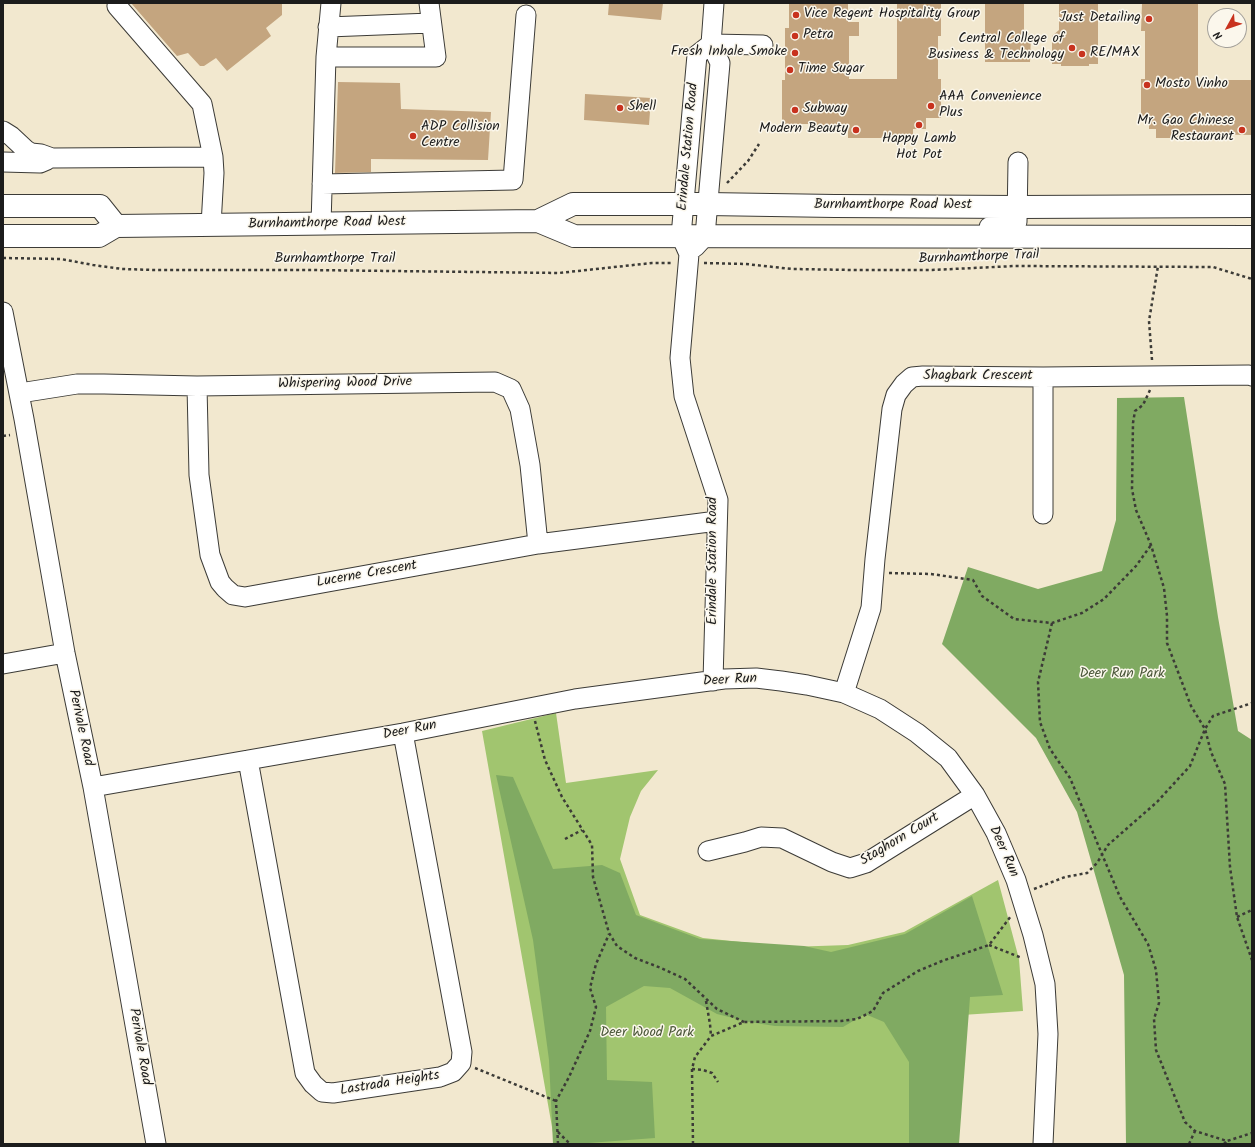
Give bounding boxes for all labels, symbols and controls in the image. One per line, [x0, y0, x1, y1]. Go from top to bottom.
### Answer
place label: Vice Regent Hospitality Group [804, 7, 980, 23]
north arrow [1207, 8, 1247, 48]
marker: Vice Regent Hospitality Group [791, 10, 801, 20]
place label: Just Detailing [1059, 11, 1141, 27]
marker: Just Detailing [1144, 14, 1154, 24]
text: N [1209, 27, 1228, 44]
place label: Petra [803, 28, 834, 44]
marker: Petra [790, 31, 800, 41]
place label: Central College of Business & Technology [928, 32, 1064, 64]
marker: Central College of Business & Technology [1067, 43, 1077, 53]
place label: Fresh Inhale Smoke [671, 45, 787, 61]
place label: RE/MAX [1090, 46, 1140, 62]
marker: Fresh Inhale Smoke [790, 48, 800, 58]
marker: RE/MAX [1077, 49, 1087, 59]
place label: Time Sugar [798, 62, 864, 78]
marker: Time Sugar [785, 65, 795, 75]
place label: Mosto Vinho [1155, 77, 1228, 93]
marker: Mosto Vinho [1142, 80, 1152, 90]
street label: Erindale Station Road [675, 82, 703, 212]
place label: AAA Convenience Plus [939, 90, 1042, 122]
place label: Shell [628, 100, 656, 116]
marker: AAA Convenience Plus [926, 101, 936, 111]
place label: Subway [803, 102, 847, 118]
marker: Shell [615, 103, 625, 113]
marker: Subway [790, 105, 800, 115]
place label: Mr. Gao Chinese Restaurant [1137, 114, 1234, 146]
place label: ADP Collision Centre [421, 120, 500, 152]
marker: Happy Lamb Hot Pot [914, 120, 924, 130]
place label: Modern Beauty [759, 122, 848, 138]
marker: Modern Beauty [851, 125, 861, 135]
marker: Mr. Gao Chinese Restaurant [1237, 125, 1247, 135]
marker: ADP Collision Centre [408, 131, 418, 141]
place label: Happy Lamb Hot Pot [882, 132, 956, 164]
street label: Burnhamthorpe Road West [814, 198, 972, 214]
street label: Burnhamthorpe Road West [248, 214, 406, 234]
street label: Burnhamthorpe Trail [918, 247, 1040, 269]
street label: Burnhamthorpe Trail [275, 252, 395, 268]
street label: Shagbark Crescent [923, 369, 1033, 385]
street label: Whispering Wood Drive [278, 374, 412, 394]
street label: Erindale Station Road [706, 497, 722, 625]
street label: Lucerne Crescent [316, 558, 418, 592]
park label: Deer Run Park [1079, 667, 1165, 683]
street label: Deer Run [702, 671, 758, 691]
street label: Perivale Road [64, 688, 96, 768]
street label: Deer Run [382, 718, 438, 744]
street label: Staghorn Court [857, 810, 943, 870]
street label: Deer Run [984, 824, 1022, 880]
street label: Perivale Road [124, 1007, 154, 1087]
park label: Deer Wood Park [600, 1026, 694, 1042]
street label: Lastrada Heights [339, 1068, 441, 1100]

